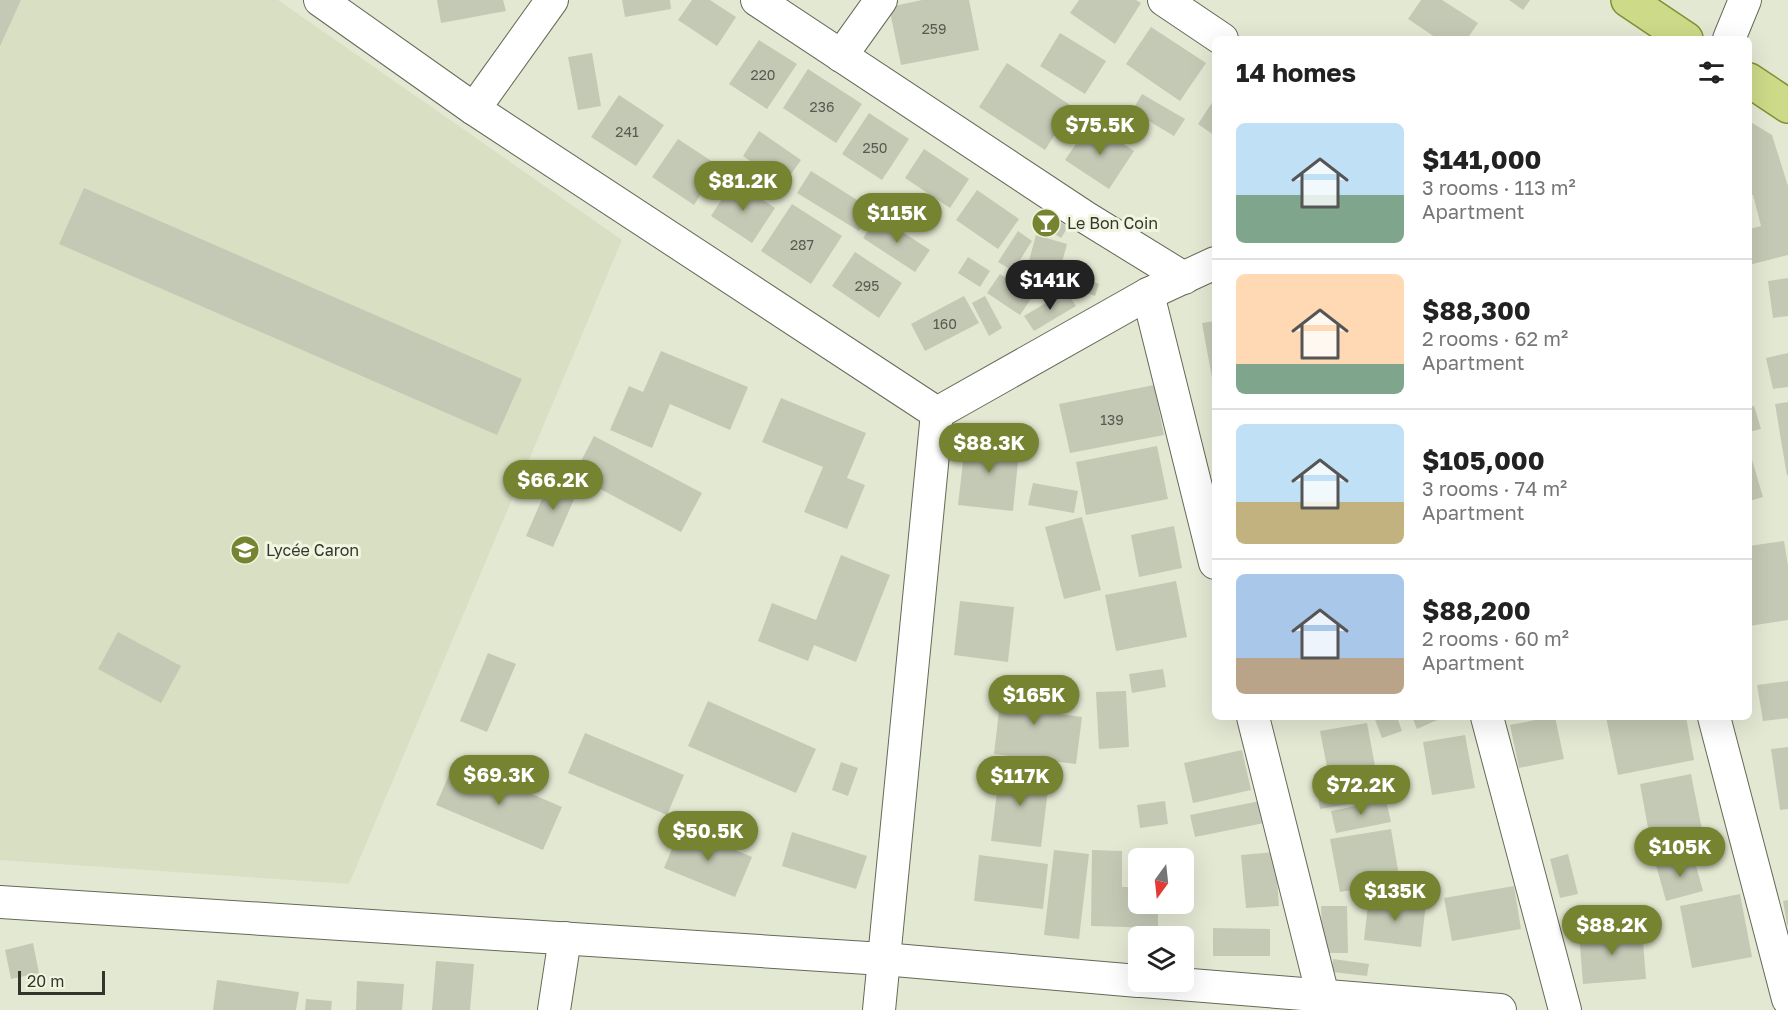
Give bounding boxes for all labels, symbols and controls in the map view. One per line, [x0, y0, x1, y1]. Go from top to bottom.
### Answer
house number: 259 [922, 20, 946, 37]
icon: filters [1695, 56, 1728, 89]
text: 14 homes [1236, 57, 1356, 88]
house number: 220 [751, 66, 775, 83]
house number: 236 [810, 98, 834, 115]
pin: $75.5K [1051, 105, 1149, 156]
text: $75.5K [1065, 112, 1135, 136]
house number: 241 [615, 123, 639, 140]
house number: 250 [863, 139, 887, 156]
text: $141,000 [1422, 144, 1541, 175]
icon: home [1284, 147, 1356, 219]
pin: $81.2K [694, 161, 792, 212]
text: $81.2K [708, 168, 778, 192]
text: 3 rooms · 113 m² [1422, 175, 1576, 199]
pin: $115K [855, 193, 939, 244]
text: Apartment [1422, 199, 1525, 223]
text: $115K [867, 200, 927, 224]
bar icon: Le Bon Coin [1030, 207, 1062, 239]
place label: Le Bon Coin [1067, 213, 1158, 233]
house number: 287 [790, 236, 814, 253]
pin: $141K [1008, 260, 1092, 311]
text: $141K [1020, 267, 1081, 291]
house number: 295 [855, 277, 879, 294]
text: $88,300 [1422, 295, 1531, 326]
icon: home [1284, 298, 1356, 370]
house number: 160 [933, 315, 957, 332]
text: 2 rooms · 62 m² [1422, 326, 1568, 350]
text: Apartment [1422, 350, 1525, 374]
house number: 139 [1100, 411, 1124, 428]
pin: $88.3K [940, 423, 1038, 474]
text: $88.3K [953, 430, 1025, 454]
text: $105,000 [1422, 445, 1545, 476]
icon: home [1284, 448, 1356, 520]
pin: $66.2K [504, 460, 602, 511]
text: $66.2K [517, 467, 589, 491]
text: 3 rooms · 74 m² [1422, 476, 1567, 500]
text: Apartment [1422, 500, 1525, 524]
school or university icon: Lycée Caron [229, 534, 261, 566]
place label: Lycée Caron [266, 540, 359, 560]
text: $88,200 [1422, 595, 1531, 626]
icon: home [1284, 598, 1356, 670]
text: 2 rooms · 60 m² [1422, 626, 1569, 650]
text: Apartment [1422, 650, 1525, 674]
pin: $165K [992, 675, 1076, 726]
text: $165K [1002, 682, 1066, 706]
pin: $69.3K [450, 755, 548, 806]
pin: $117K [978, 756, 1062, 807]
text: $69.3K [463, 762, 535, 786]
text: $117K [990, 763, 1050, 787]
pin: $72.2K [1312, 765, 1410, 816]
text: $72.2K [1326, 772, 1396, 796]
pin: $50.5K [659, 811, 757, 862]
text: $50.5K [672, 818, 744, 842]
pin: $105K [1638, 827, 1722, 878]
text: $105K [1648, 834, 1712, 858]
north arrow [1128, 848, 1194, 914]
map controls [1128, 848, 1194, 992]
pin: $135K [1353, 871, 1437, 922]
text: $135K [1364, 878, 1426, 902]
pin: $88.2K [1563, 905, 1661, 956]
text: $88.2K [1576, 912, 1648, 936]
button: layers [1128, 926, 1194, 992]
scale bar [18, 968, 105, 996]
text: 20 m [27, 971, 64, 991]

